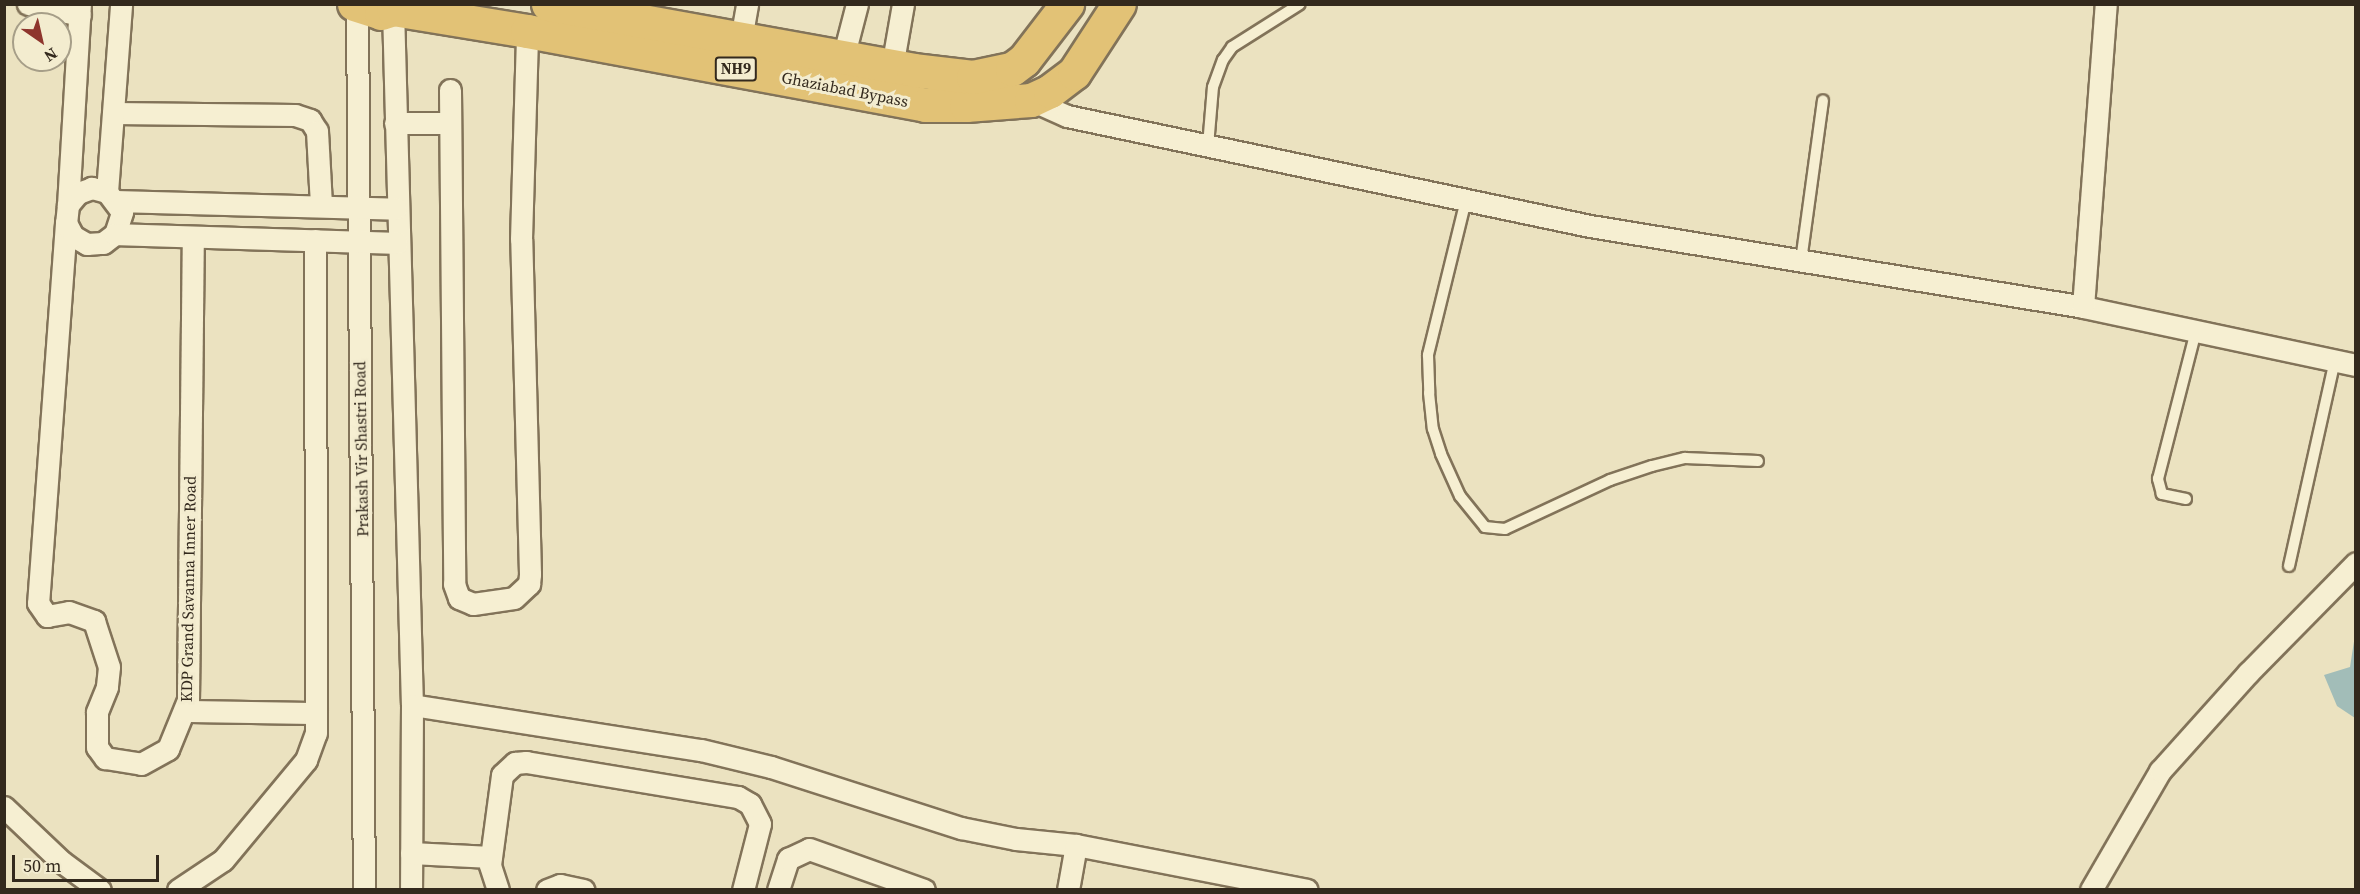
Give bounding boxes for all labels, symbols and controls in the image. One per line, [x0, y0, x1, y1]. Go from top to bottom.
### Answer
north arrow [12, 12, 72, 72]
text: N [40, 43, 62, 68]
road number: NH9 [714, 57, 758, 81]
street label: Ghaziabad Bypass [780, 67, 910, 111]
street label: Prakash Vir Shastri Road [350, 361, 372, 537]
street label: KDP Grand Savanna Inner Road [176, 476, 200, 702]
scale bar [15, 843, 162, 881]
text: 50 m [23, 853, 61, 878]

